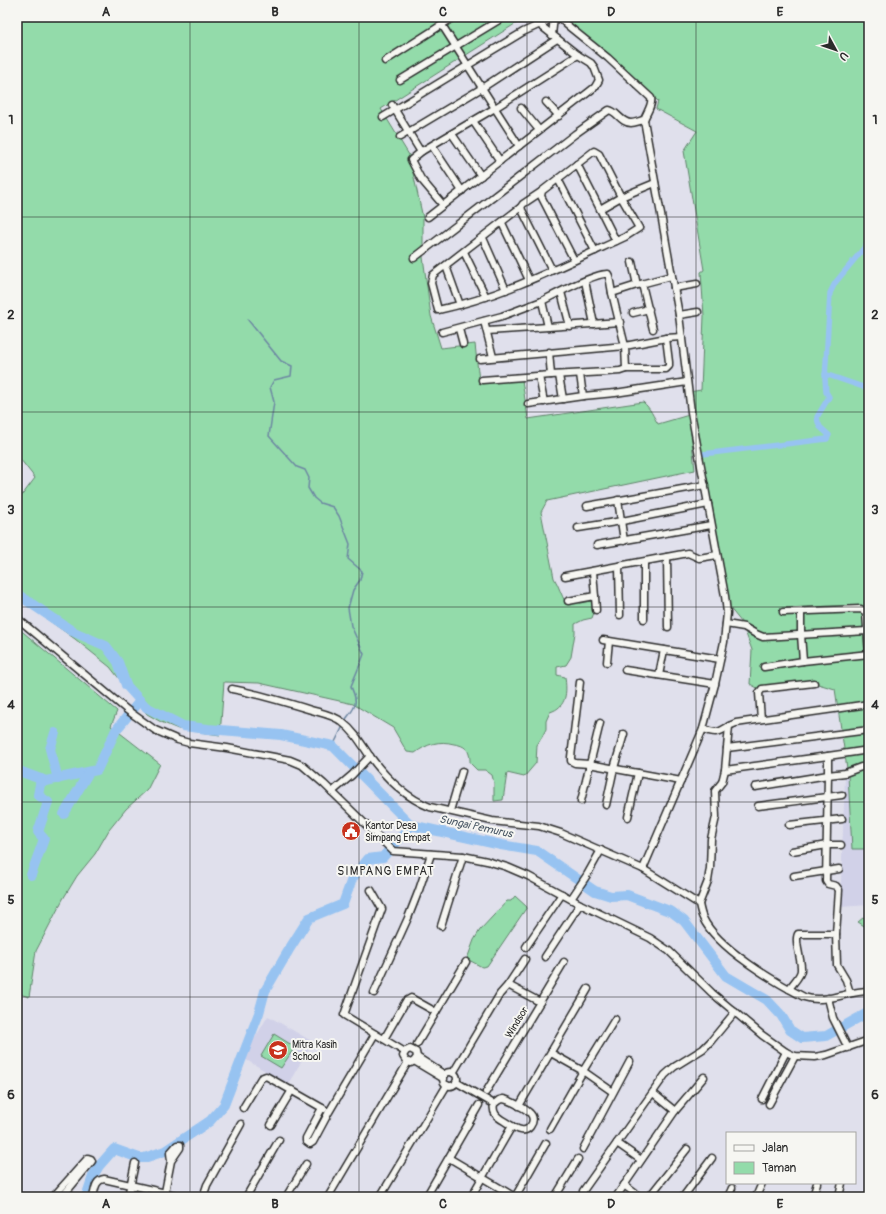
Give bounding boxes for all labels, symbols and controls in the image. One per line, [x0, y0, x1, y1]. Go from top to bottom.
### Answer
text: A [102, 4, 111, 20]
text: B [271, 4, 279, 20]
text: C [439, 4, 447, 20]
text: D [607, 4, 615, 20]
text: E [777, 4, 784, 20]
north arrow [816, 30, 856, 70]
text: U [836, 49, 851, 63]
text: 1 [8, 112, 14, 128]
text: 1 [872, 112, 878, 128]
text: 2 [7, 307, 15, 323]
text: 2 [871, 307, 879, 323]
text: 3 [7, 502, 15, 518]
text: 3 [871, 502, 879, 518]
text: 4 [7, 697, 15, 713]
text: 4 [871, 697, 879, 713]
water label: Sungai Pemurus [438, 812, 515, 841]
public building icon: Kantor Desa Simpang Empat [340, 820, 362, 842]
place label: Kantor Desa Simpang Empat [365, 820, 431, 844]
district label: SIMPANG EMPAT [337, 864, 435, 879]
text: 5 [7, 892, 15, 908]
text: 5 [871, 892, 879, 908]
street label: Windsor [503, 1004, 531, 1040]
school or university icon: Mitra Kasih School [267, 1039, 289, 1061]
place label: Mitra Kasih School [292, 1039, 337, 1063]
text: 6 [7, 1087, 15, 1103]
text: 6 [871, 1087, 879, 1103]
legend [726, 1132, 856, 1184]
text: Jalan [762, 1141, 788, 1156]
text: Taman [762, 1161, 796, 1176]
text: A [102, 1196, 111, 1212]
text: B [271, 1196, 279, 1212]
text: C [439, 1196, 447, 1212]
text: D [607, 1196, 615, 1212]
text: E [777, 1196, 784, 1212]

